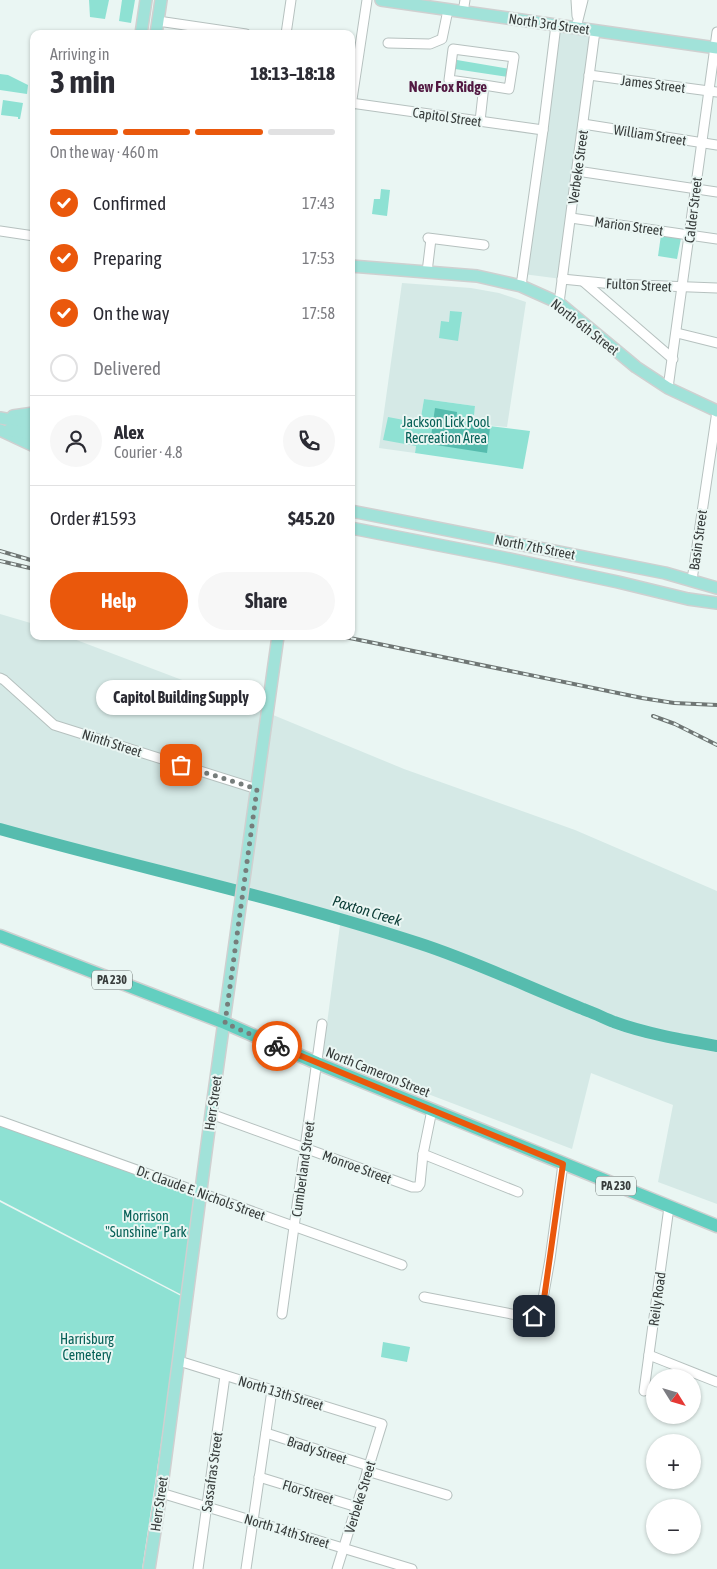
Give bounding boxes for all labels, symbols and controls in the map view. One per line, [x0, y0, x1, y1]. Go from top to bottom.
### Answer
street label: North 3rd Street [508, 10, 590, 38]
text: Arriving in [50, 45, 110, 63]
text: 18:13–18:18 [250, 62, 335, 84]
text: 3 min [50, 63, 115, 100]
street label: James Street [620, 72, 686, 96]
district label: New Fox Ridge [409, 78, 487, 95]
street label: Capitol Street [411, 104, 483, 130]
street label: William Street [613, 121, 687, 149]
street label: Verbeke Street [565, 129, 591, 205]
text: On the way · 460 m [50, 143, 159, 161]
street label: Calder Street [681, 176, 705, 244]
icon: check [50, 189, 78, 217]
text: Confirmed [93, 192, 166, 214]
text: 17:43 [302, 194, 335, 212]
street label: Marion Street [594, 213, 664, 239]
icon: check [50, 244, 78, 272]
text: Preparing [93, 247, 162, 269]
text: 17:53 [302, 249, 335, 267]
street label: Fulton Street [606, 275, 672, 295]
street label: North 6th Street [548, 296, 622, 358]
icon: check [50, 299, 78, 327]
text: On the way [93, 302, 170, 324]
text: 17:58 [302, 304, 335, 322]
text: Delivered [93, 357, 161, 379]
park label: Jackson Lick Pool Recreation Area [402, 414, 490, 446]
button: person [50, 415, 102, 467]
button: phone [283, 415, 335, 467]
text: Alex [114, 421, 144, 443]
text: Courier · 4.8 [114, 443, 183, 461]
text: Order #1593 [50, 507, 137, 529]
text: $45.20 [288, 507, 335, 529]
street label: Basin Street [686, 509, 710, 571]
street label: North 7th Street [493, 531, 577, 563]
button: Help [50, 572, 188, 630]
button: Share [198, 572, 335, 630]
callout: Capitol Building Supply [96, 680, 266, 715]
text: Capitol Building Supply [113, 688, 249, 706]
street label: Ninth Street [80, 726, 144, 760]
pin [160, 744, 202, 786]
icon: bag [167, 751, 195, 779]
water label: Paxton Creek [331, 892, 404, 929]
road number: PA 230 [92, 970, 132, 990]
courier [252, 1021, 302, 1071]
icon: bike [263, 1032, 291, 1060]
street label: North Cameron Street [324, 1044, 432, 1100]
street label: Herr Street [201, 1074, 225, 1132]
street label: Cumberland Street [288, 1120, 318, 1218]
street label: Monroe Street [320, 1147, 394, 1187]
street label: Dr. Claude E. Nichols Street [135, 1162, 267, 1224]
road number: PA 230 [596, 1176, 636, 1196]
park label: Morrison "Sunshine" Park [105, 1208, 187, 1240]
street label: Reily Road [645, 1271, 669, 1327]
pin [513, 1295, 555, 1337]
icon: home [520, 1302, 548, 1330]
park label: Harrisburg Cemetery [60, 1331, 114, 1363]
north arrow [646, 1369, 701, 1424]
map controls [646, 1369, 701, 1554]
street label: North 13th Street [236, 1372, 326, 1414]
street label: Sassafras Street [198, 1431, 226, 1513]
street label: Brady Street [285, 1433, 349, 1467]
button: + [646, 1434, 701, 1489]
street label: Verbeke Street [341, 1459, 379, 1535]
street label: Herr Street [147, 1475, 171, 1533]
street label: Flor Street [281, 1477, 335, 1507]
button: − [646, 1499, 701, 1554]
street label: North 14th Street [242, 1510, 332, 1552]

